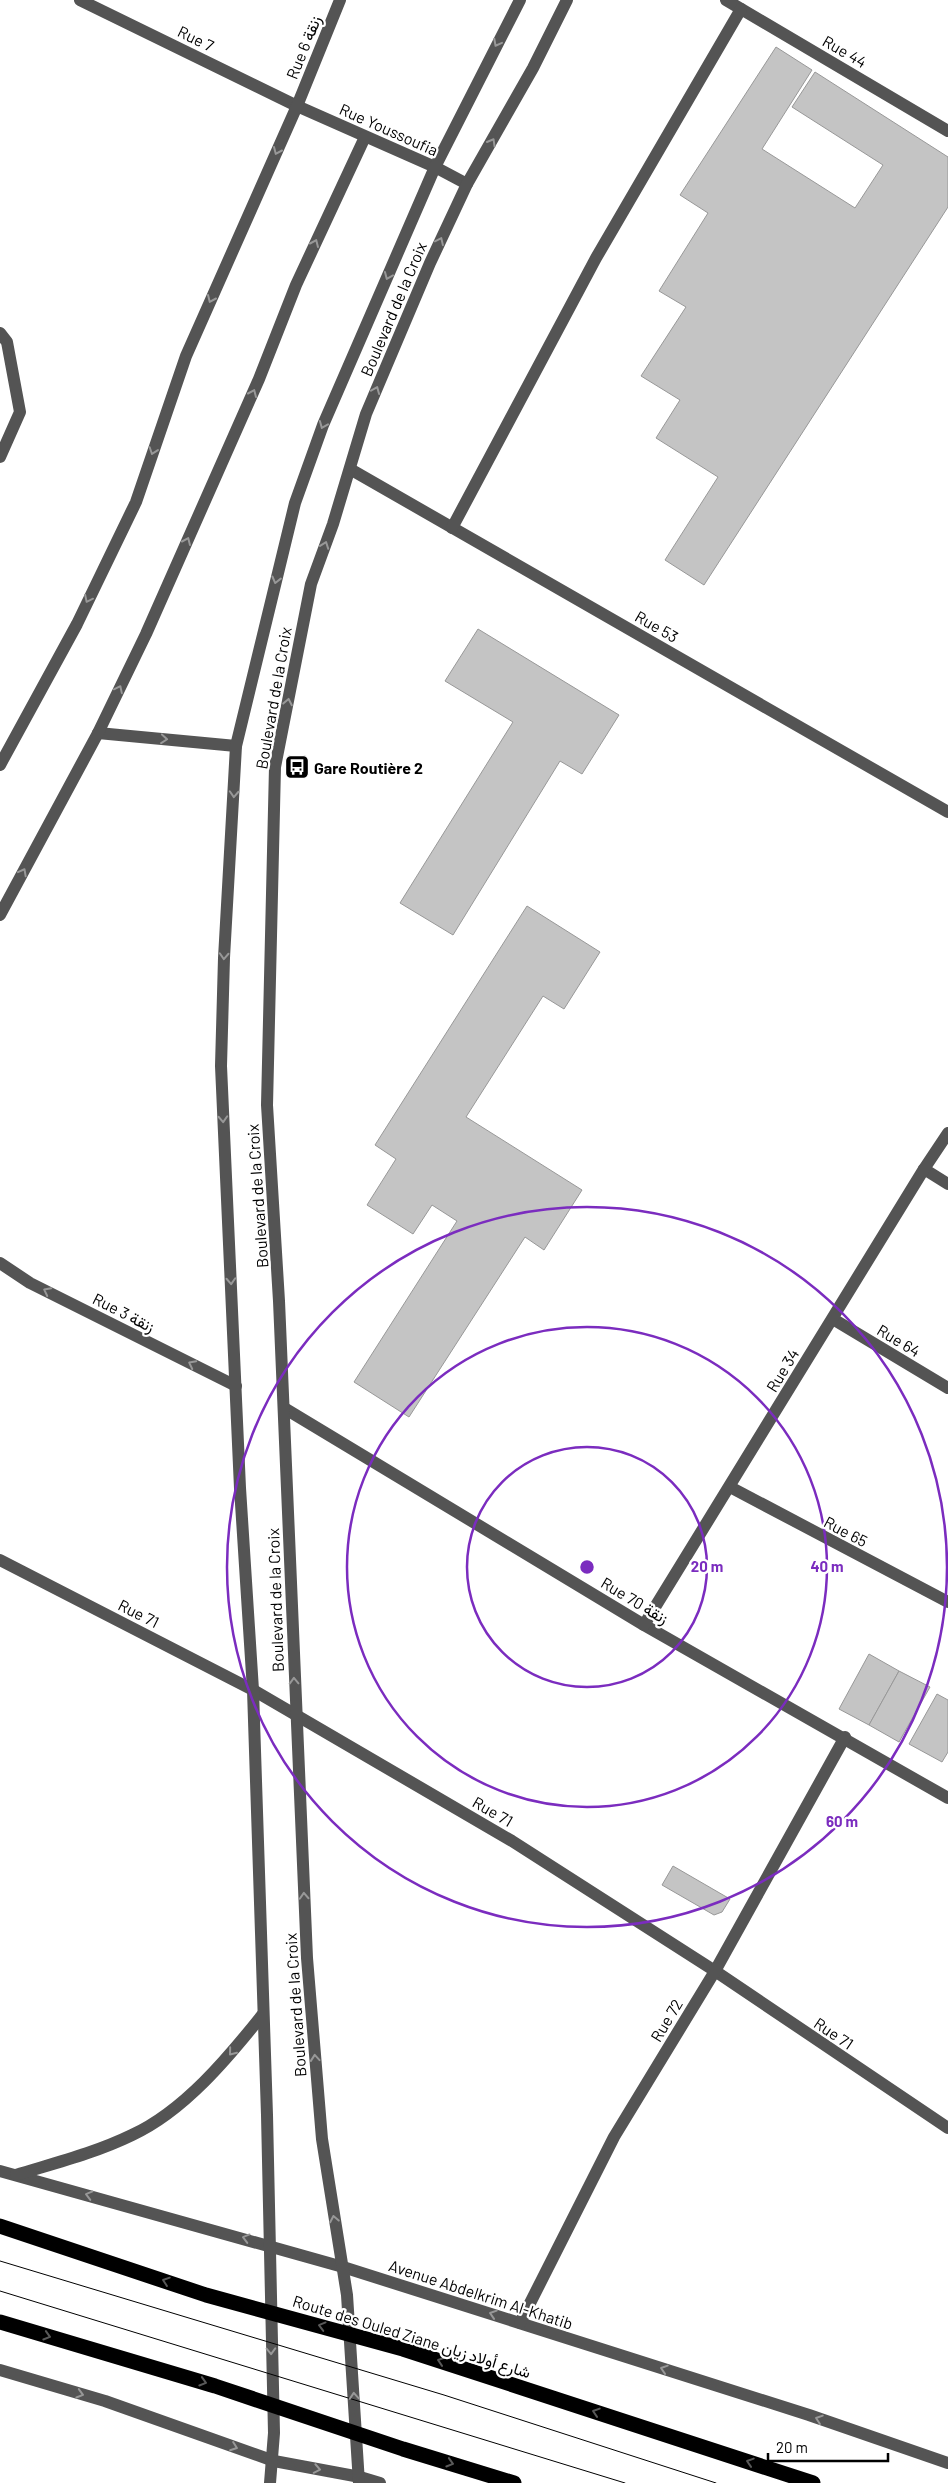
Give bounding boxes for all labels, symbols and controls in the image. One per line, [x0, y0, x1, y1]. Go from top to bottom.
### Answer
street label: Rue 6 زنقة [282, 12, 326, 82]
street label: Rue 7 [175, 21, 217, 55]
street label: Rue 44 [820, 31, 870, 71]
one-way arrow [493, 38, 503, 47]
street label: Rue Youssoufia [337, 99, 441, 159]
one-way arrow [485, 138, 495, 147]
one-way arrow [273, 146, 284, 155]
one-way arrow [434, 237, 444, 246]
one-way arrow [309, 239, 319, 248]
street label: Boulevard de la Croix [356, 239, 430, 379]
one-way arrow [384, 271, 395, 280]
one-way arrow [207, 294, 218, 303]
one-way arrow [370, 386, 380, 395]
one-way arrow [247, 389, 258, 398]
one-way arrow [319, 420, 330, 429]
one-way arrow [149, 446, 159, 455]
one-way arrow [181, 537, 191, 546]
one-way arrow [319, 541, 329, 549]
one-way arrow [271, 576, 282, 585]
one-way arrow [85, 594, 95, 603]
street label: Rue 53 [632, 606, 682, 646]
street label: Boulevard de la Croix [251, 625, 295, 771]
one-way arrow [113, 685, 123, 694]
one-way arrow [282, 698, 293, 707]
one-way arrow [160, 733, 168, 744]
bus stop icon: Gare Routière 2 [284, 754, 310, 780]
place label: Gare Routière 2 [314, 758, 423, 777]
one-way arrow [229, 790, 239, 798]
one-way arrow [17, 868, 27, 877]
one-way arrow [219, 953, 230, 961]
one-way arrow [218, 1115, 229, 1123]
street label: Boulevard de la Croix [242, 1123, 272, 1269]
one-way arrow [225, 1277, 236, 1285]
one-way arrow [43, 1287, 52, 1297]
street label: Rue 3 زنقة [89, 1288, 158, 1337]
street label: Rue 64 [874, 1320, 924, 1360]
street label: Rue 34 [762, 1345, 802, 1395]
one-way arrow [188, 1360, 197, 1370]
street label: Rue 65 [821, 1512, 871, 1550]
street label: Boulevard de la Croix [263, 1527, 287, 1672]
text: 20 m [691, 1557, 723, 1575]
text: 40 m [810, 1557, 844, 1575]
centre of rings [578, 1558, 596, 1576]
street label: Rue 70 زنقة [597, 1573, 672, 1629]
street label: Rue 71 [115, 1595, 163, 1631]
one-way arrow [289, 1677, 300, 1685]
street label: Rue 71 [469, 1792, 517, 1830]
text: 60 m [826, 1812, 858, 1830]
one-way arrow [298, 1891, 309, 1899]
street label: Boulevard de la Croix [280, 1932, 310, 2078]
street label: Rue 72 [646, 1995, 686, 2045]
street label: Rue 71 [811, 2013, 857, 2053]
one-way arrow [230, 2046, 238, 2055]
one-way arrow [310, 2053, 321, 2061]
one-way arrow [85, 2190, 93, 2201]
one-way arrow [329, 2215, 339, 2224]
one-way arrow [242, 2234, 250, 2244]
street label: Avenue Abdelkrim Al-Khatib [387, 2255, 575, 2333]
one-way arrow [162, 2277, 171, 2287]
street label: Route des Ouled Ziane شارع أولاد زيان [290, 2291, 533, 2384]
one-way arrow [489, 2310, 498, 2320]
one-way arrow [318, 2322, 327, 2332]
one-way arrow [42, 2331, 50, 2341]
one-way arrow [266, 2348, 276, 2355]
one-way arrow [438, 2357, 446, 2367]
one-way arrow [661, 2365, 669, 2375]
one-way arrow [198, 2377, 206, 2387]
one-way arrow [76, 2388, 84, 2398]
one-way arrow [349, 2392, 360, 2400]
one-way arrow [592, 2408, 601, 2418]
one-way arrow [815, 2414, 824, 2424]
scale bar [768, 2430, 888, 2462]
text: 20 m [776, 2438, 808, 2456]
one-way arrow [229, 2441, 238, 2451]
one-way arrow [445, 2458, 453, 2468]
one-way arrow [747, 2458, 755, 2468]
one-way arrow [312, 2463, 321, 2473]

